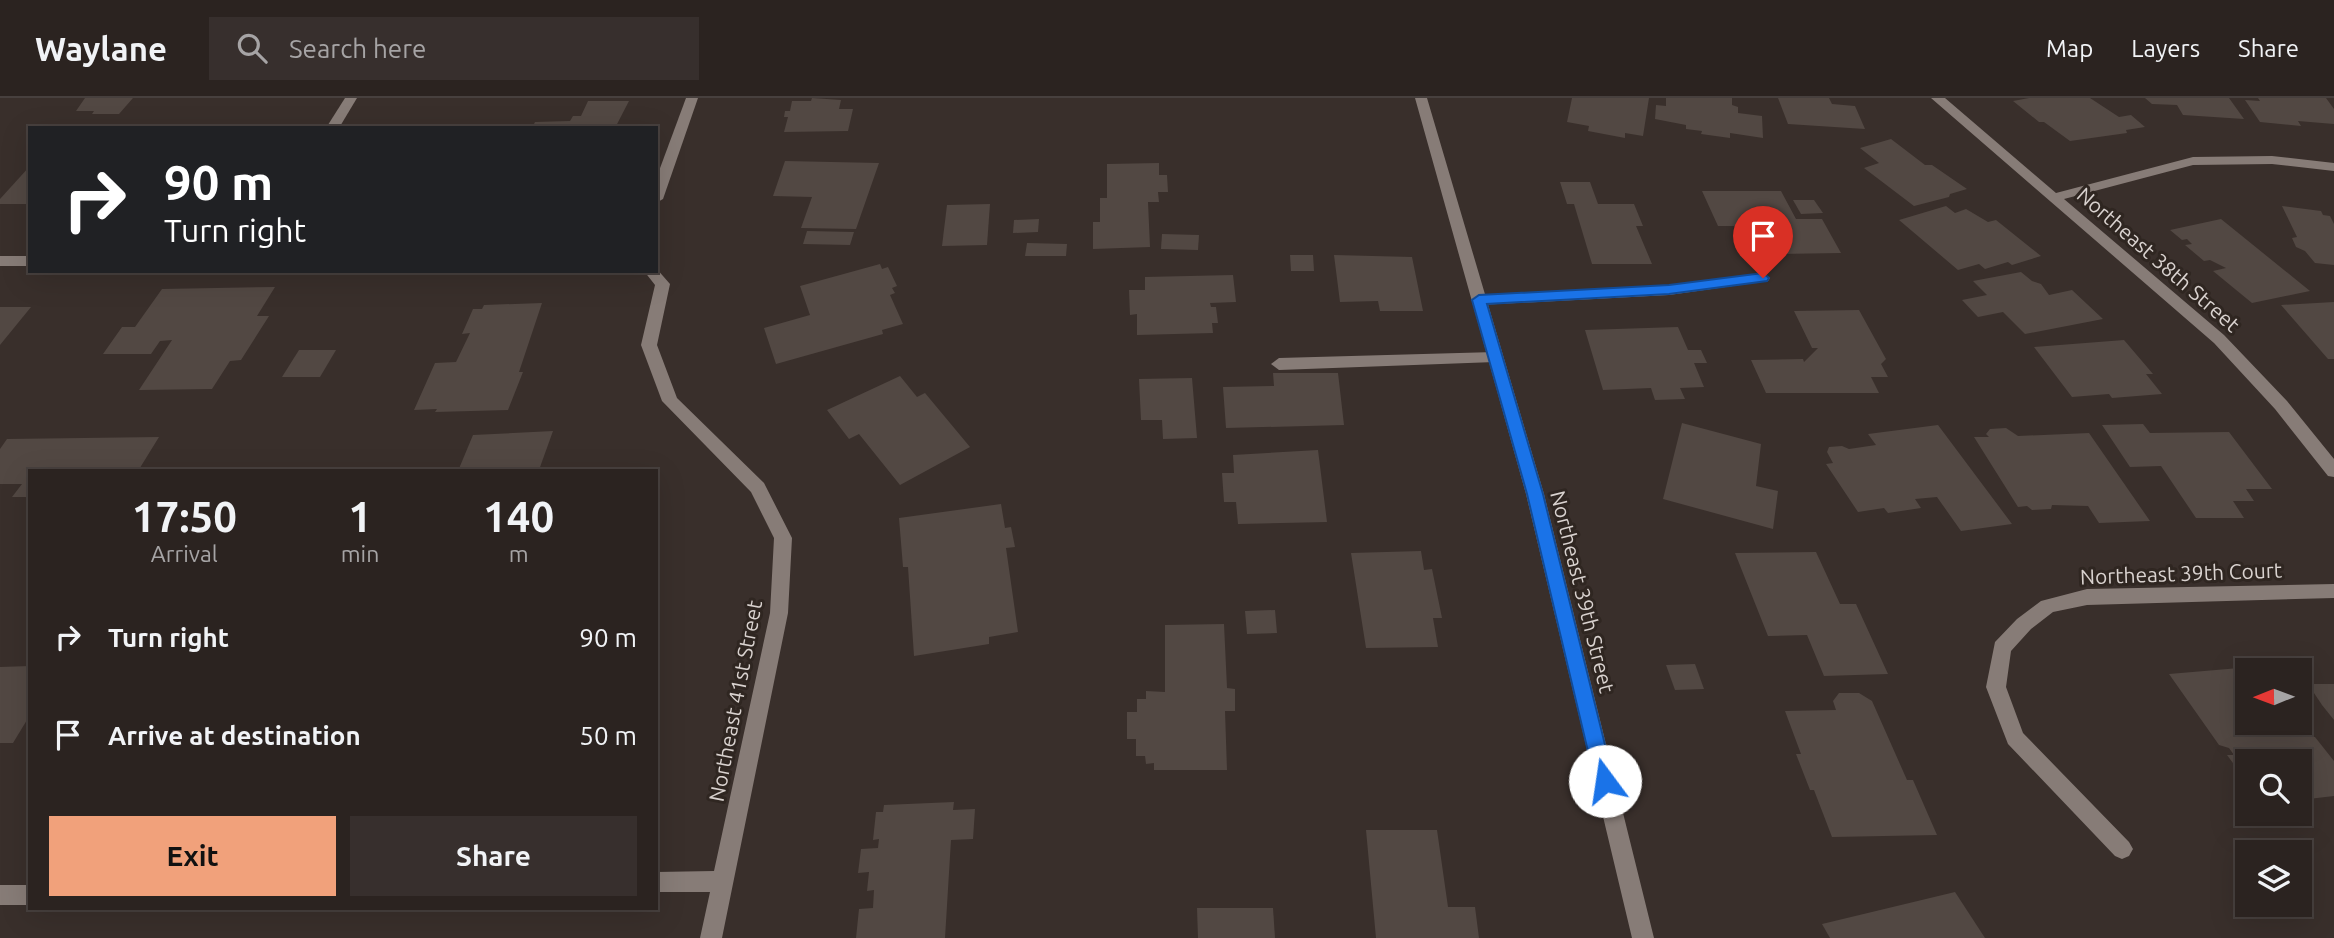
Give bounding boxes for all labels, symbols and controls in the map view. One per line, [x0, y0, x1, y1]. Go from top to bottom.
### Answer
search box [209, 17, 699, 80]
icon: search [233, 29, 271, 67]
text: Waylane [35, 30, 167, 67]
text: Search here [289, 34, 426, 63]
text: Map [2046, 35, 2093, 62]
text: Layers [2131, 35, 2200, 62]
text: Share [2238, 35, 2299, 62]
icon: right [49, 154, 140, 245]
text: 90 m [164, 154, 273, 209]
street label: Northeast 38th Street [2073, 182, 2245, 336]
pin [1733, 206, 1793, 278]
text: Turn right [164, 212, 306, 248]
icon: arrive [1744, 217, 1782, 255]
street label: Northeast 39th Street [1546, 488, 1620, 695]
text: 17:50 [132, 493, 237, 540]
text: 1 [348, 493, 372, 540]
text: 140 [483, 493, 554, 540]
text: Arrival [151, 541, 218, 566]
text: min [341, 541, 379, 566]
text: m [509, 541, 529, 566]
street label: Northeast 39th Court [2080, 557, 2282, 589]
street label: Northeast 41st Street [704, 598, 766, 803]
icon: right [49, 618, 87, 656]
text: Turn right [108, 623, 229, 652]
text: 90 m [579, 623, 637, 652]
north arrow [2235, 658, 2312, 735]
map controls [2235, 658, 2312, 917]
icon: arrive [49, 716, 87, 754]
text: Arrive at destination [108, 721, 361, 750]
text: 50 m [579, 721, 637, 750]
position arrow [1568, 744, 1642, 818]
button: search [2235, 749, 2312, 826]
button: Exit [49, 816, 336, 896]
button: Share [350, 816, 637, 896]
button: layers [2235, 840, 2312, 917]

